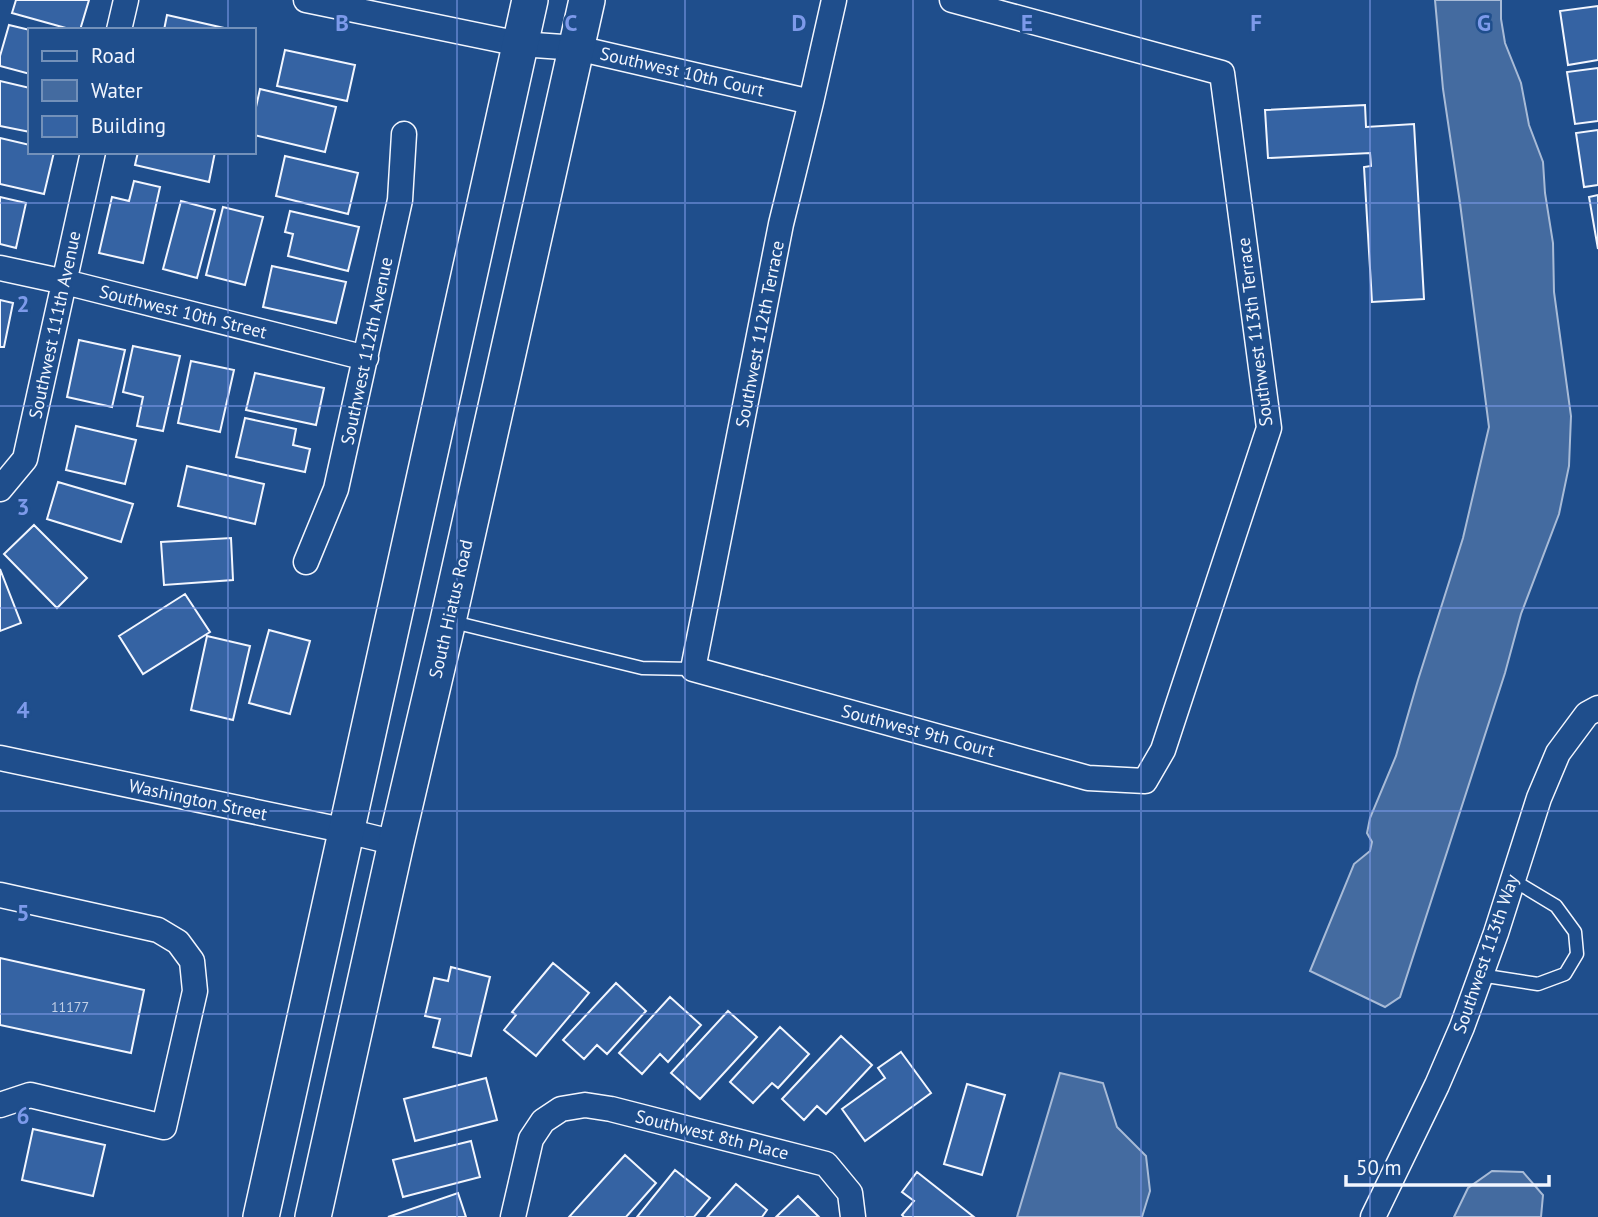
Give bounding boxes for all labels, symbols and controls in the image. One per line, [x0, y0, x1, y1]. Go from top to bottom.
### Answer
text: B [335, 8, 349, 37]
text: C [565, 8, 578, 37]
text: D [792, 8, 806, 37]
text: E [1021, 8, 1033, 37]
text: F [1250, 8, 1262, 37]
text: G [1477, 8, 1491, 37]
legend [28, 28, 256, 154]
street label: Southwest 10th Court [598, 41, 766, 102]
text: Road [91, 42, 135, 69]
text: Water [91, 77, 143, 104]
text: Building [91, 112, 166, 139]
street label: Southwest 111th Avenue [23, 229, 86, 421]
street label: Southwest 113th Terrace [1232, 236, 1277, 428]
street label: Southwest 112th Terrace [730, 238, 789, 429]
street label: Southwest 112th Avenue [335, 255, 398, 447]
street label: Southwest 10th Street [97, 280, 269, 343]
text: 2 [16, 289, 30, 318]
text: 3 [16, 492, 30, 521]
street label: South Hiatus Road [423, 537, 478, 681]
text: 4 [16, 695, 30, 724]
street label: Southwest 9th Court [839, 699, 997, 762]
street label: Washington Street [127, 774, 269, 825]
street label: Southwest 113th Way [1447, 871, 1524, 1036]
text: 5 [16, 898, 30, 927]
house number: 11177 [51, 998, 89, 1016]
text: 6 [16, 1101, 30, 1130]
street label: Southwest 8th Place [633, 1104, 791, 1165]
scale bar [1346, 1144, 1549, 1188]
text: 50 m [1356, 1154, 1402, 1181]

